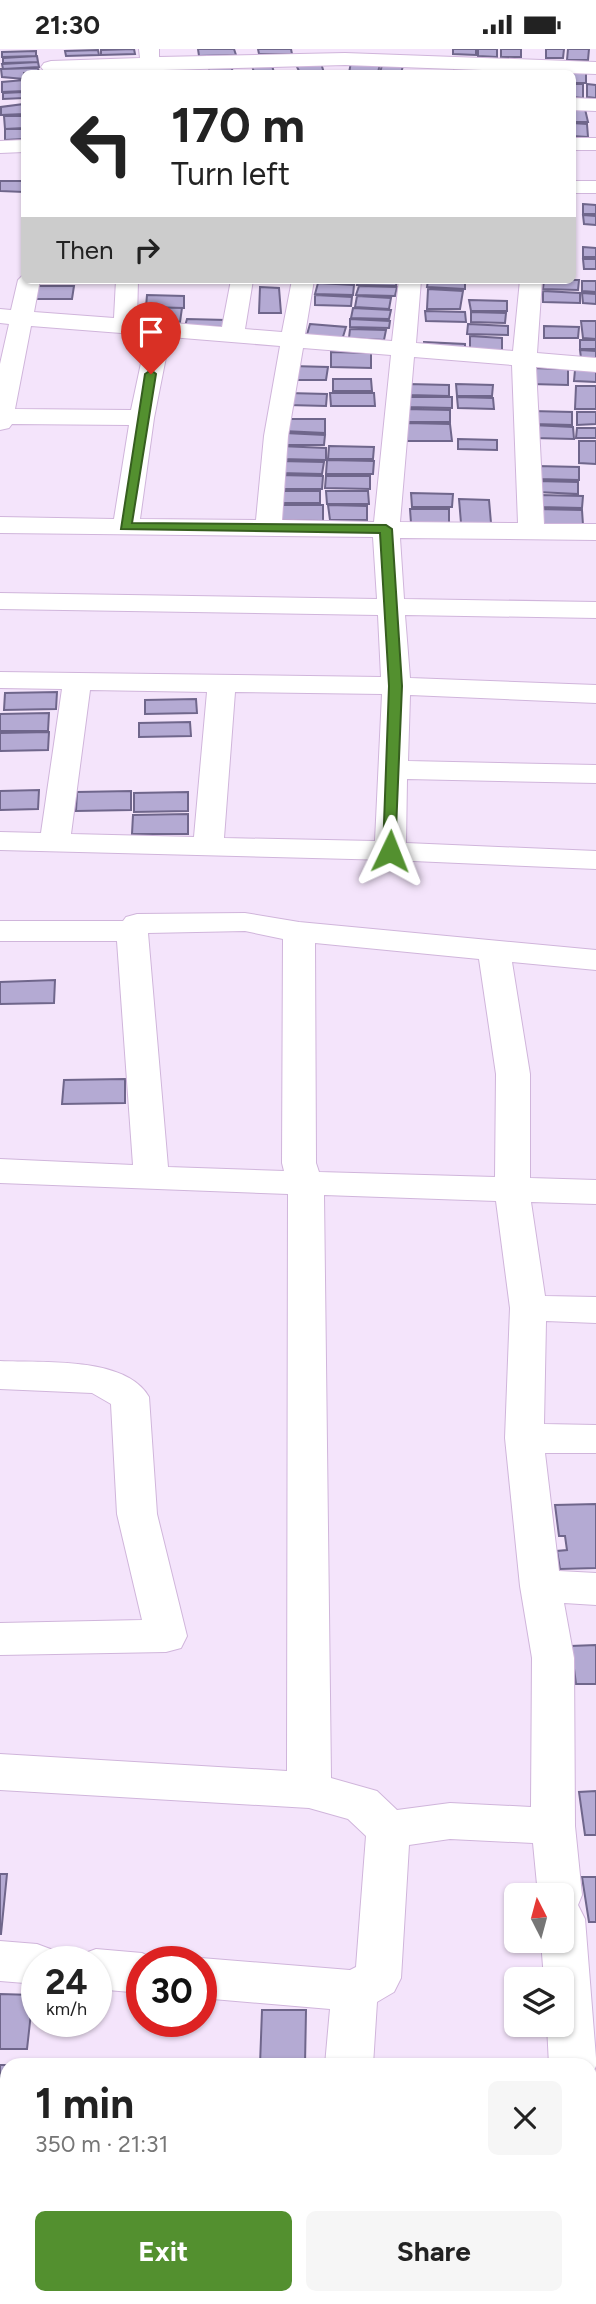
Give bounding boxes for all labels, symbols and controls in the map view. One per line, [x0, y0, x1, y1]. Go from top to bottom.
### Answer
text: 21:30 [35, 9, 100, 41]
text: 170 m [171, 95, 305, 154]
icon: left [56, 98, 147, 189]
text: Turn left [171, 155, 290, 193]
icon: right [128, 231, 166, 269]
text: Then [56, 234, 114, 266]
pin [121, 302, 181, 374]
icon: arrive [132, 313, 170, 351]
position arrow [353, 814, 427, 888]
north arrow [504, 1883, 574, 1953]
map controls [504, 1883, 574, 2037]
speed limit sign: 30 [126, 1946, 217, 2037]
text: 24 [45, 1961, 88, 2003]
button: layers [504, 1967, 574, 2037]
text: km/h [46, 1998, 87, 2020]
text: 1 min [35, 2078, 134, 2129]
button: close [488, 2081, 562, 2155]
text: 350 m · 21:31 [35, 2130, 168, 2158]
button: Exit [35, 2211, 292, 2291]
button: Share [306, 2211, 562, 2291]

